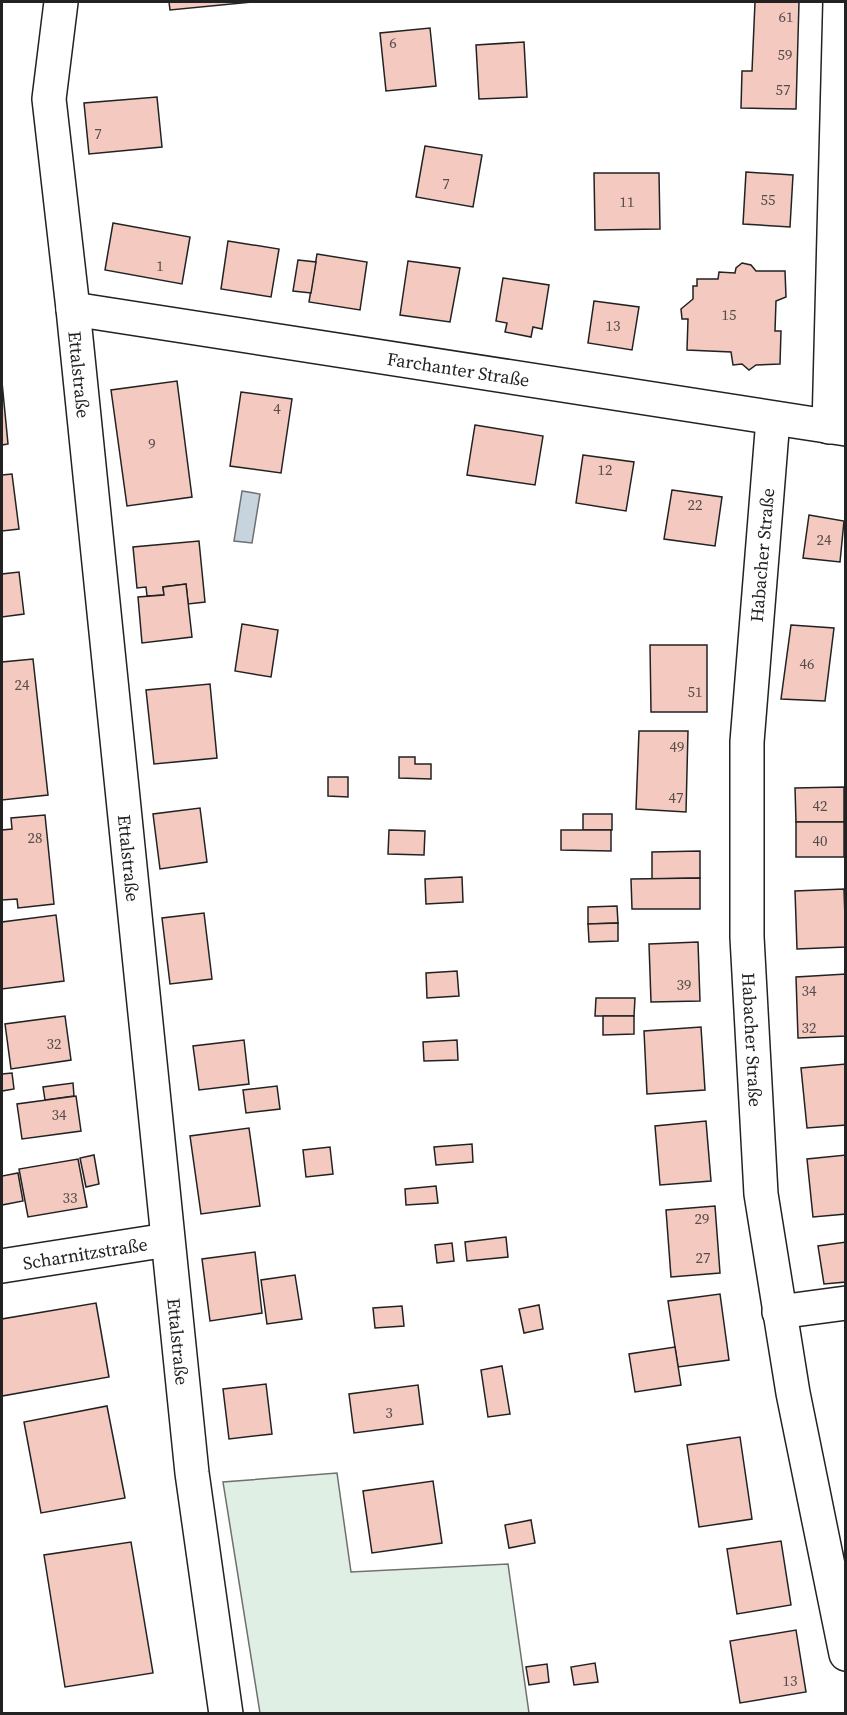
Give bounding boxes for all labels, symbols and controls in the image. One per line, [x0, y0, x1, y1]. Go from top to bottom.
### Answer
house number: 61 [778, 6, 794, 27]
house number: 6 [389, 32, 397, 53]
house number: 59 [777, 44, 793, 65]
house number: 57 [775, 79, 791, 100]
house number: 7 [94, 123, 102, 144]
house number: 7 [442, 173, 450, 194]
house number: 55 [760, 189, 776, 210]
house number: 11 [619, 191, 635, 212]
house number: 1 [156, 255, 164, 276]
house number: 15 [721, 304, 737, 325]
house number: 13 [605, 315, 621, 336]
street label: Ettalstraße [63, 330, 97, 419]
street label: Farchanter Straße [385, 345, 531, 392]
house number: 4 [273, 398, 281, 419]
house number: 9 [148, 433, 156, 454]
house number: 12 [597, 459, 613, 480]
street label: Habacher Straße [744, 487, 780, 623]
house number: 22 [687, 494, 703, 515]
house number: 24 [816, 529, 832, 550]
house number: 46 [799, 653, 815, 674]
house number: 24 [14, 674, 30, 695]
house number: 51 [687, 681, 703, 702]
house number: 49 [669, 736, 685, 757]
house number: 47 [668, 787, 684, 808]
house number: 42 [812, 795, 828, 816]
street label: Ettalstraße [112, 813, 146, 903]
house number: 28 [27, 827, 43, 848]
house number: 40 [812, 830, 828, 851]
street label: Habacher Straße [736, 972, 769, 1108]
house number: 39 [676, 974, 692, 995]
house number: 34 [801, 980, 817, 1001]
house number: 32 [801, 1017, 817, 1038]
house number: 32 [46, 1033, 62, 1054]
house number: 34 [51, 1104, 67, 1125]
house number: 33 [62, 1187, 78, 1208]
house number: 29 [694, 1208, 710, 1229]
street label: Scharnitzstraße [21, 1231, 149, 1275]
house number: 27 [695, 1247, 711, 1268]
street label: Ettalstraße [162, 1297, 195, 1386]
house number: 3 [385, 1402, 393, 1423]
house number: 13 [782, 1670, 798, 1691]

